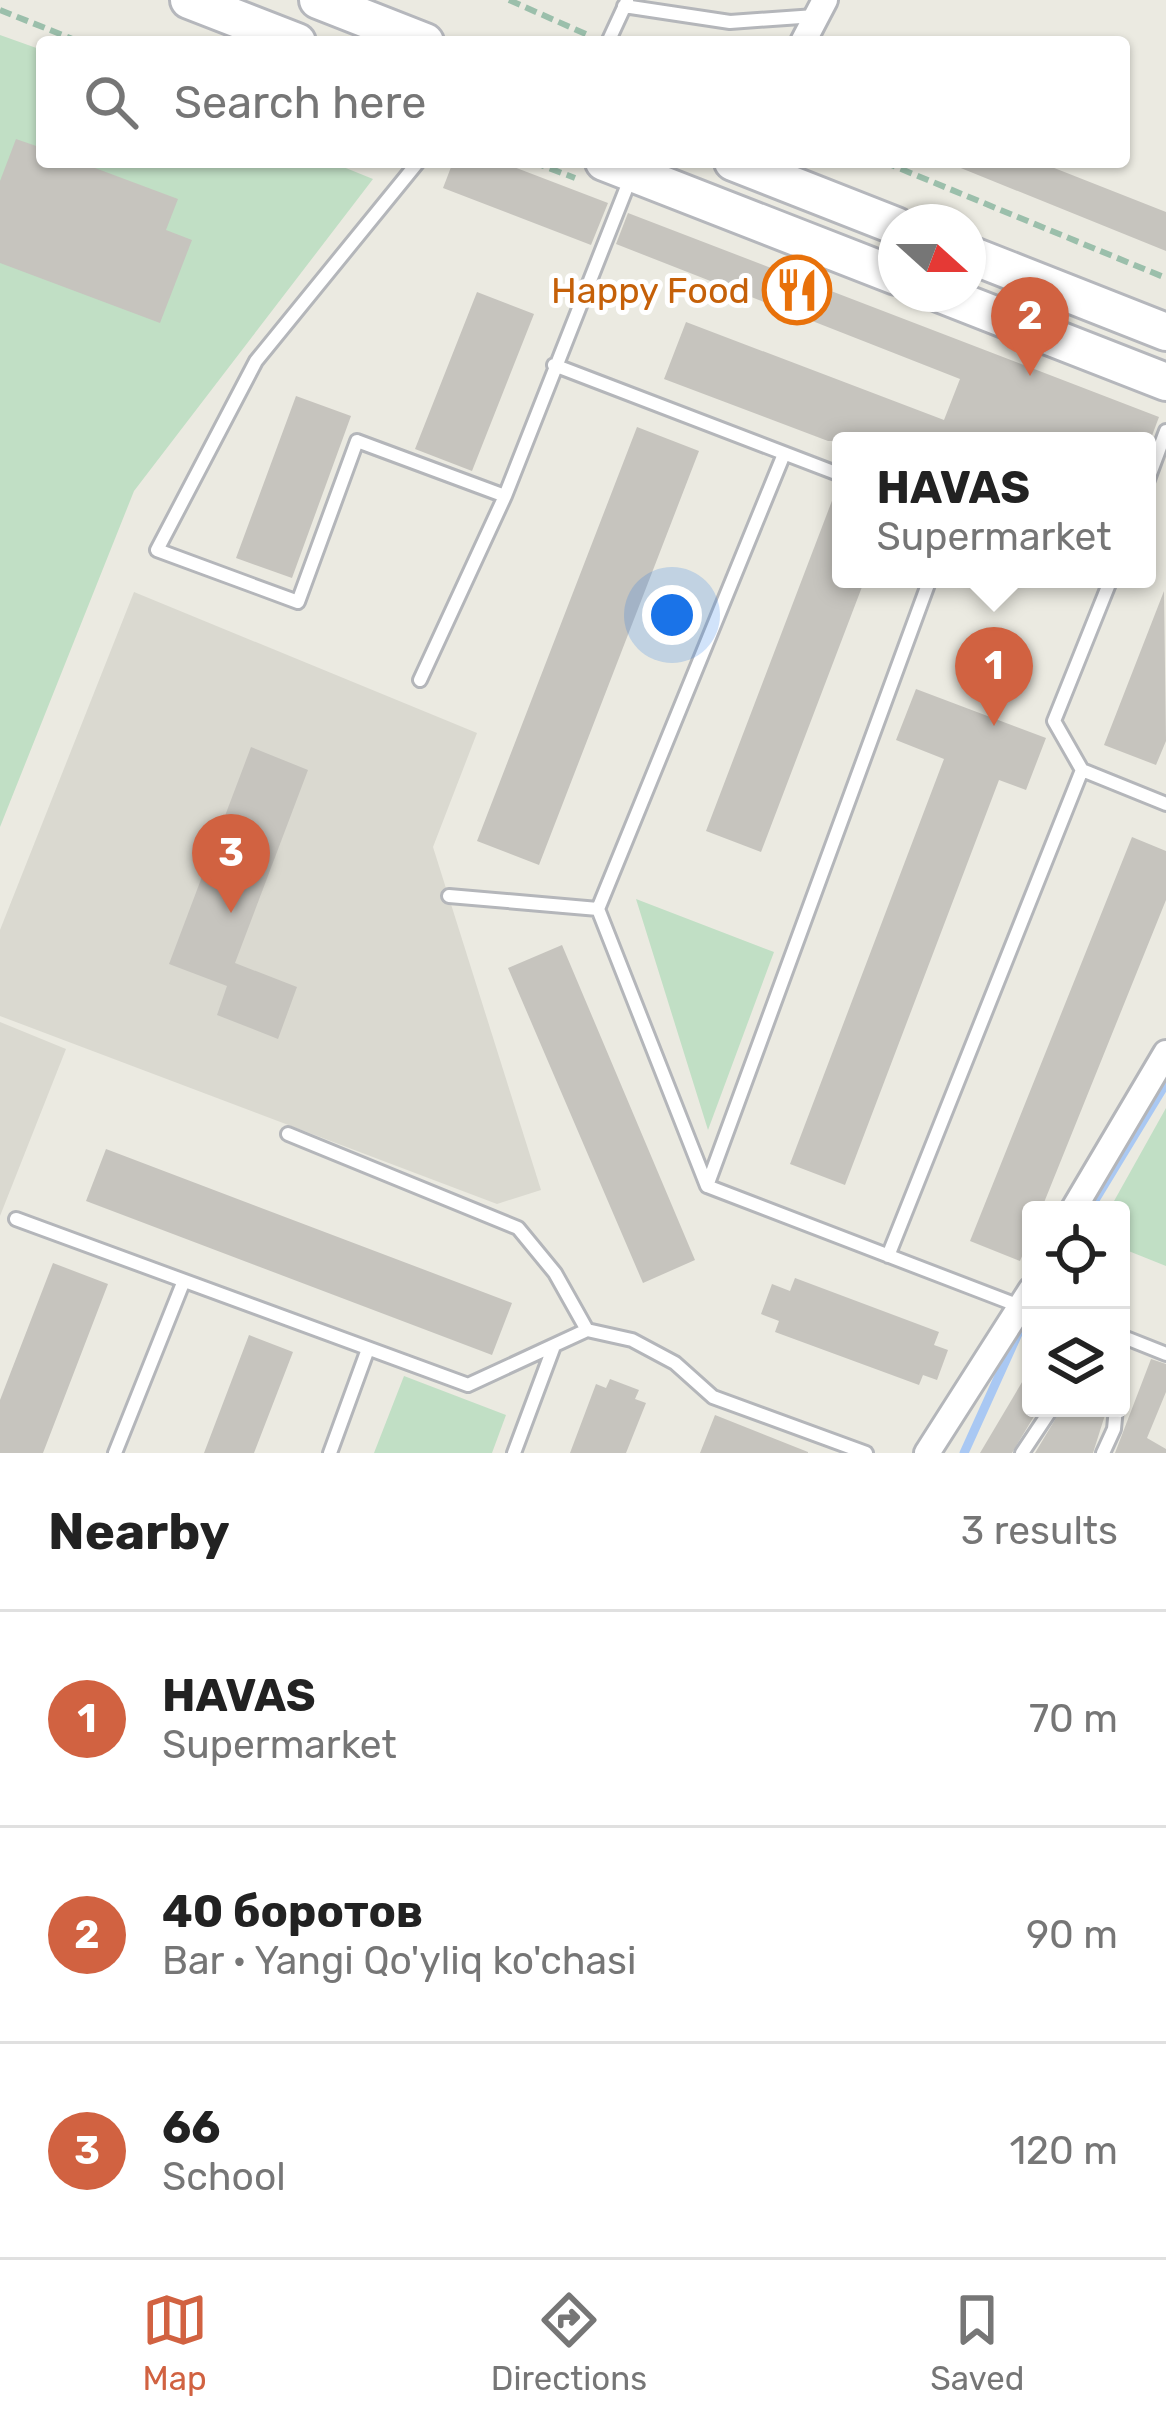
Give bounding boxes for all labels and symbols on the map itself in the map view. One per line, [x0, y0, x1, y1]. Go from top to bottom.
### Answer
north arrow [878, 204, 986, 312]
restaurant icon: Happy Food [762, 255, 832, 325]
place label: Happy Food [551, 269, 750, 312]
pin: 2 [991, 277, 1069, 376]
your location [642, 585, 702, 645]
pin: 1 [955, 627, 1033, 726]
pin: 3 [192, 814, 270, 913]

